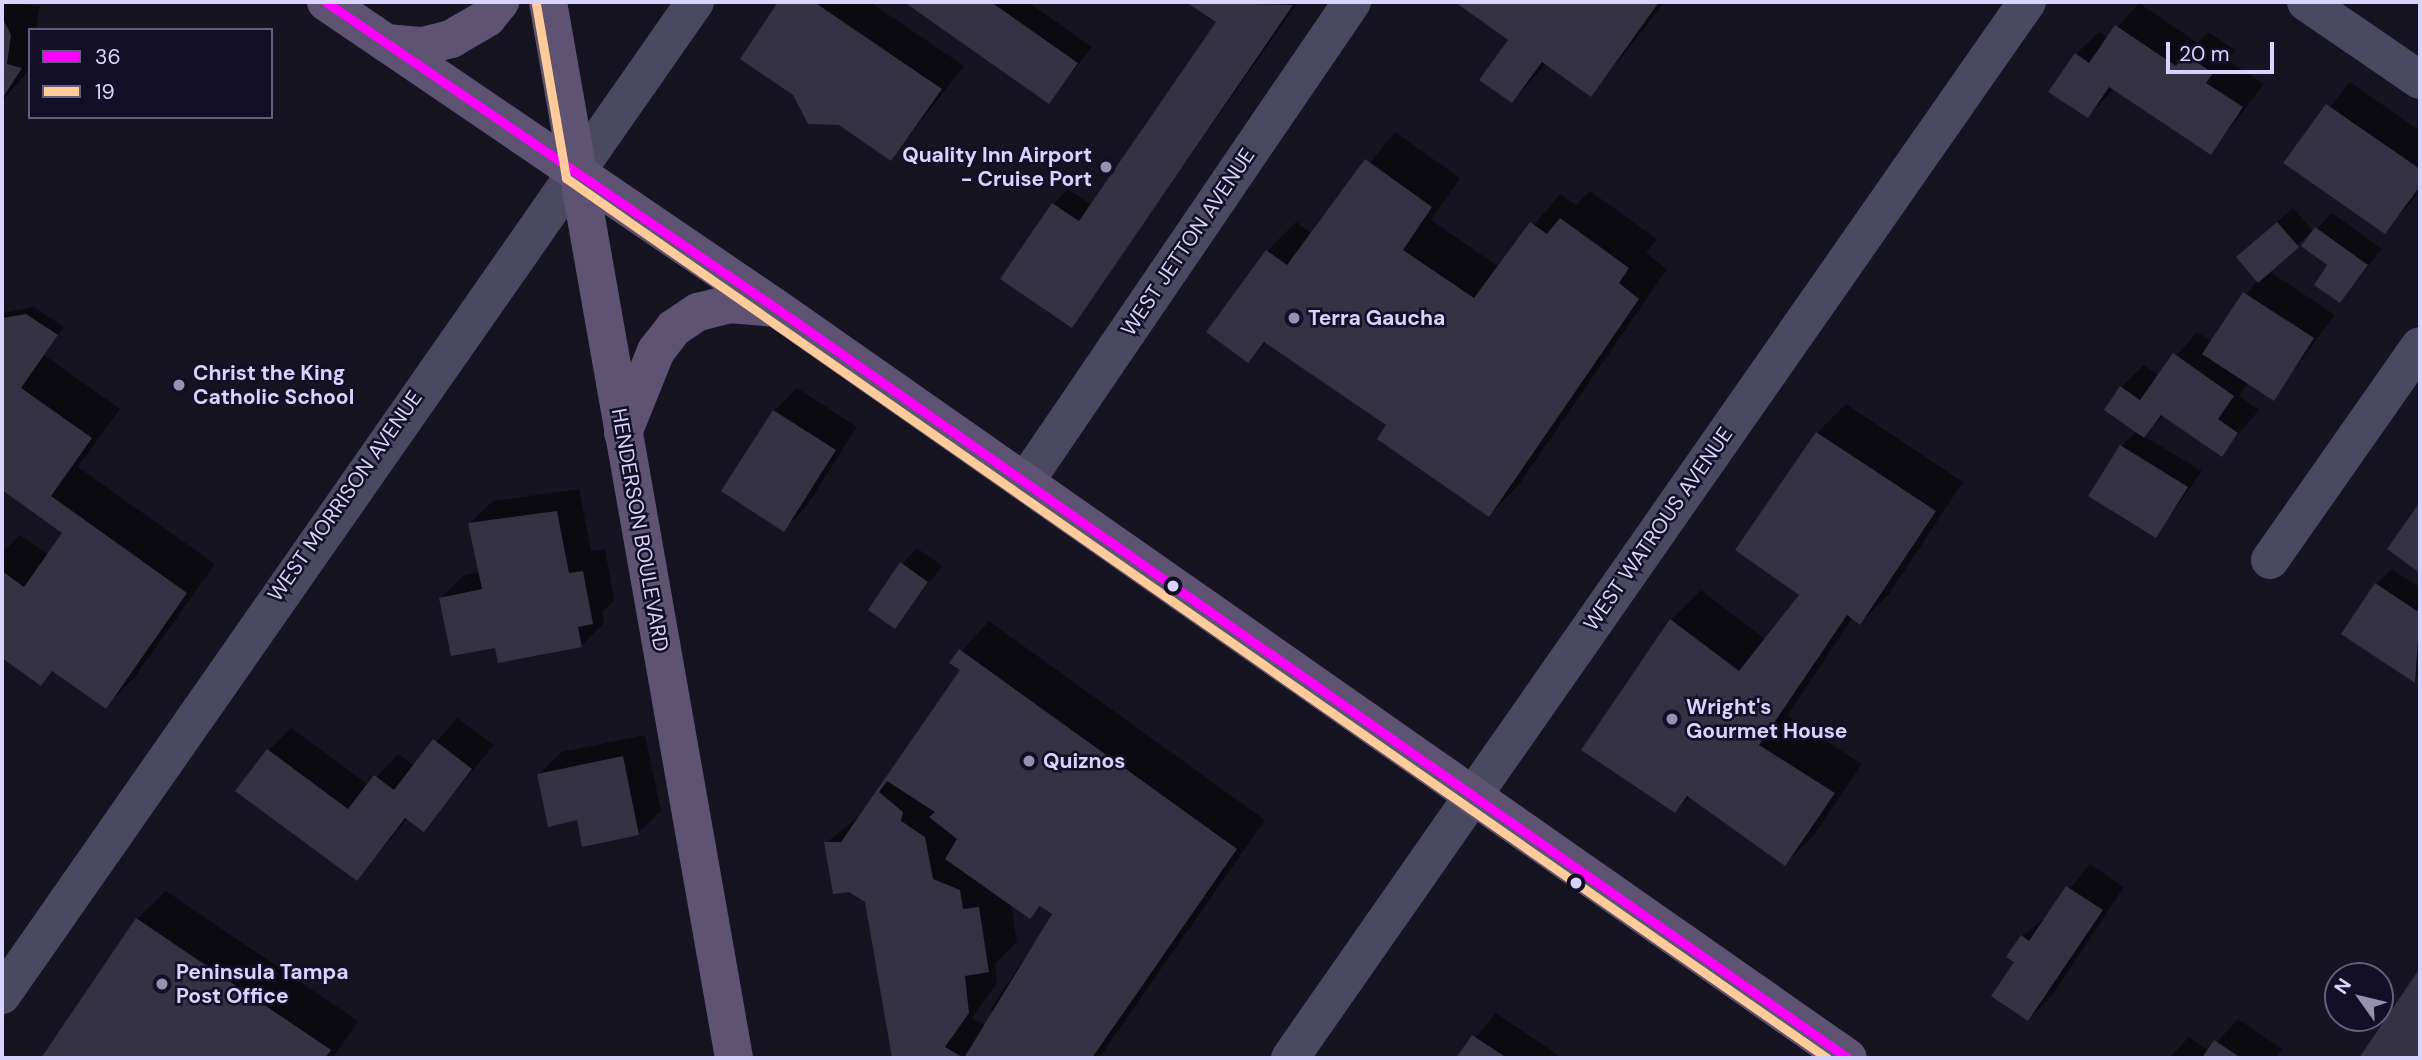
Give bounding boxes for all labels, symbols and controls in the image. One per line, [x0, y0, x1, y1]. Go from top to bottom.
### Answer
legend [28, 28, 273, 119]
scale bar [2170, 28, 2278, 72]
text: 20 m [2179, 40, 2230, 68]
text: 36 [95, 43, 121, 71]
text: 19 [95, 78, 115, 106]
place label: Quality Inn Airport - Cruise Port [902, 142, 1092, 192]
street label: WEST JETTON AVENUE [1116, 143, 1260, 341]
marker: Quality Inn Airport - Cruise Port [1098, 159, 1114, 175]
place label: Terra Gaucha [1308, 305, 1445, 331]
marker: Terra Gaucha [1286, 310, 1302, 326]
place label: Christ the King Catholic School [193, 360, 354, 410]
marker: Christ the King Catholic School [171, 377, 187, 393]
street label: WEST MORRISON AVENUE [263, 386, 427, 606]
street label: HENDERSON BOULEVARD [606, 406, 674, 654]
street label: WEST WATROUS AVENUE [1578, 422, 1738, 636]
unlabelled marker [1166, 579, 1180, 593]
place label: Wright's Gourmet House [1686, 694, 1848, 744]
marker: Wright's Gourmet House [1664, 711, 1680, 727]
place label: Quiznos [1043, 748, 1125, 774]
marker: Quiznos [1021, 753, 1037, 769]
unlabelled marker [1569, 876, 1583, 890]
place label: Peninsula Tampa Post Office [176, 959, 348, 1009]
north arrow [2324, 962, 2394, 1032]
text: N [2329, 973, 2357, 999]
marker: Peninsula Tampa Post Office [154, 976, 170, 992]

